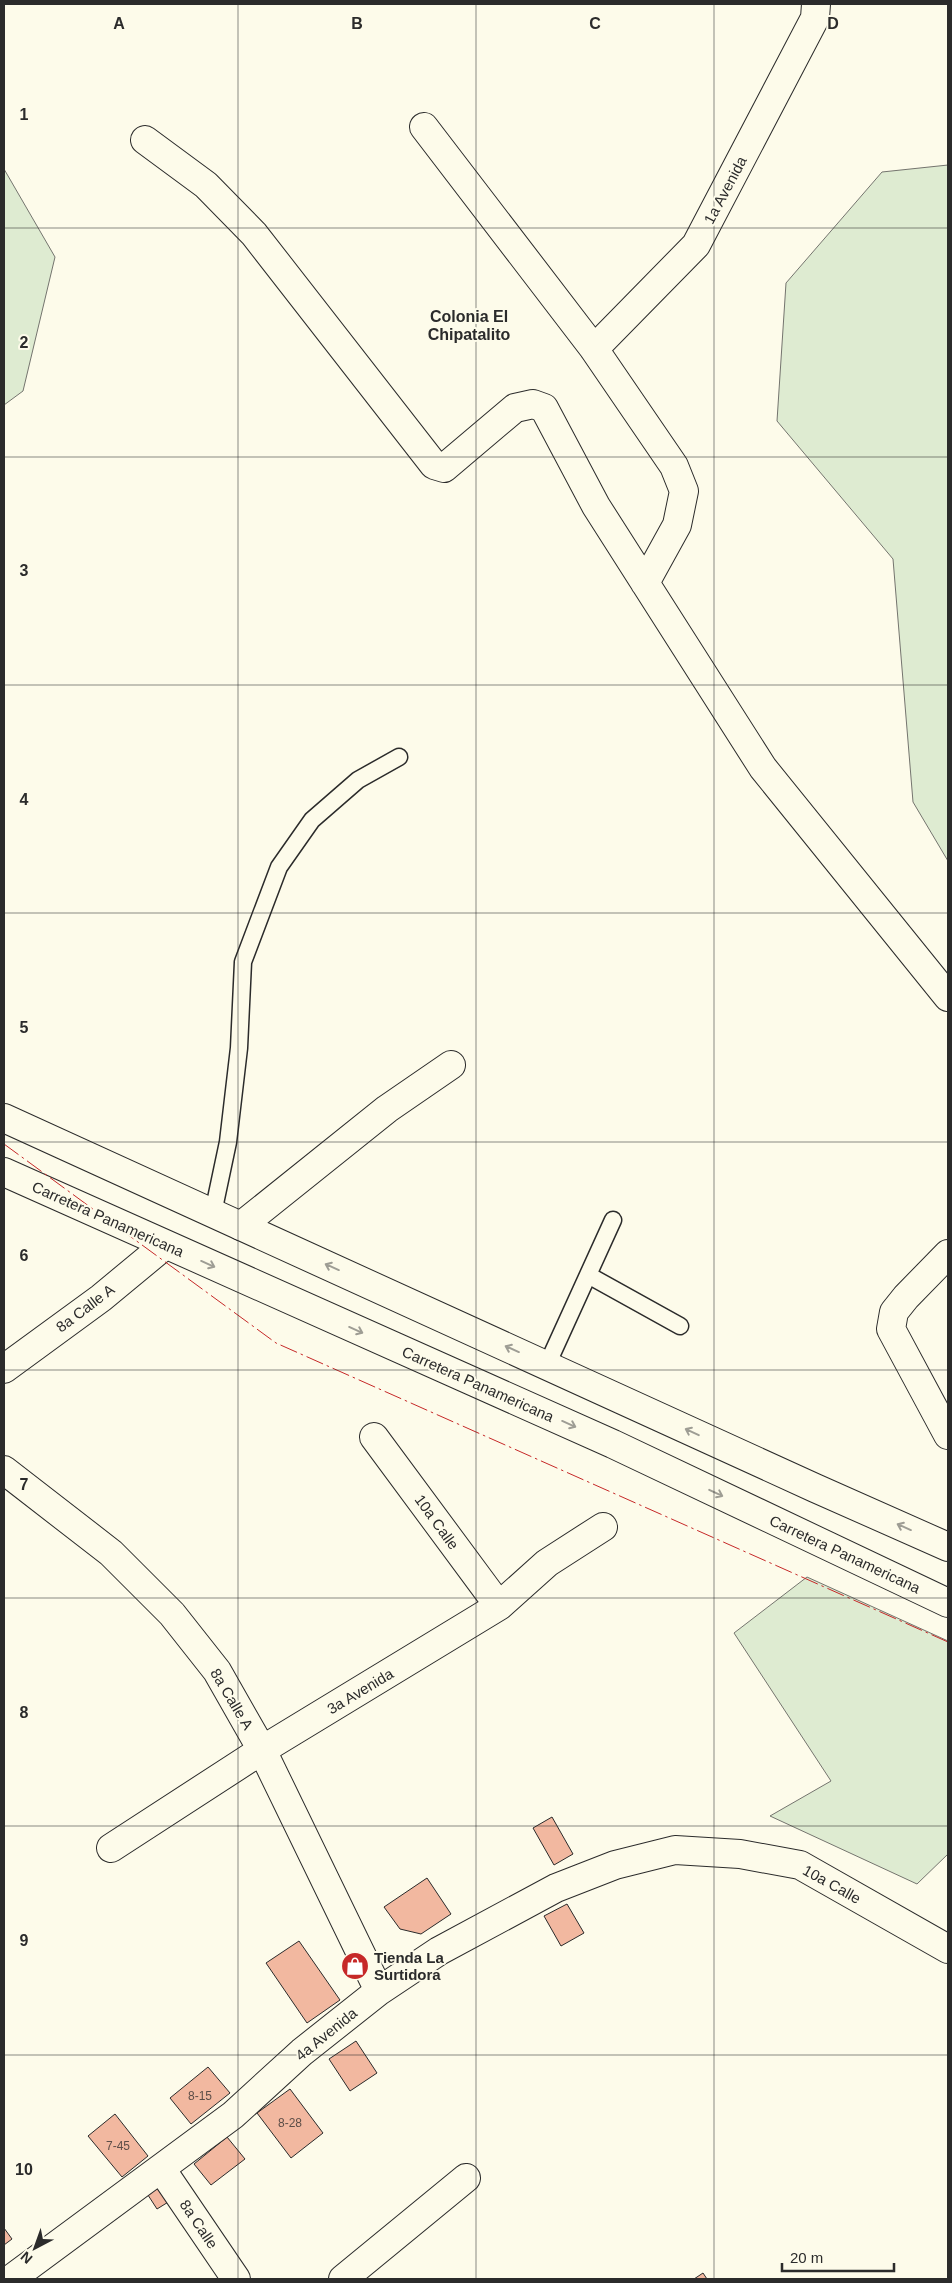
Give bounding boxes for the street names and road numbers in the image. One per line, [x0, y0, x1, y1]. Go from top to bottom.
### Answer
street label: 1a Avenida [700, 153, 750, 227]
street label: Carretera Panamericana [30, 1178, 187, 1260]
street label: 8a Calle A [53, 1281, 117, 1335]
street label: Carretera Panamericana [400, 1343, 557, 1425]
street label: 10a Calle [411, 1491, 463, 1553]
street label: Carretera Panamericana [767, 1512, 924, 1597]
street label: 3a Avenida [324, 1664, 397, 1717]
street label: 8a Calle A [207, 1665, 257, 1733]
street label: 10a Calle [800, 1861, 864, 1907]
street label: 4a Avenida [292, 2004, 361, 2064]
street label: 8a Calle [177, 2196, 221, 2252]

